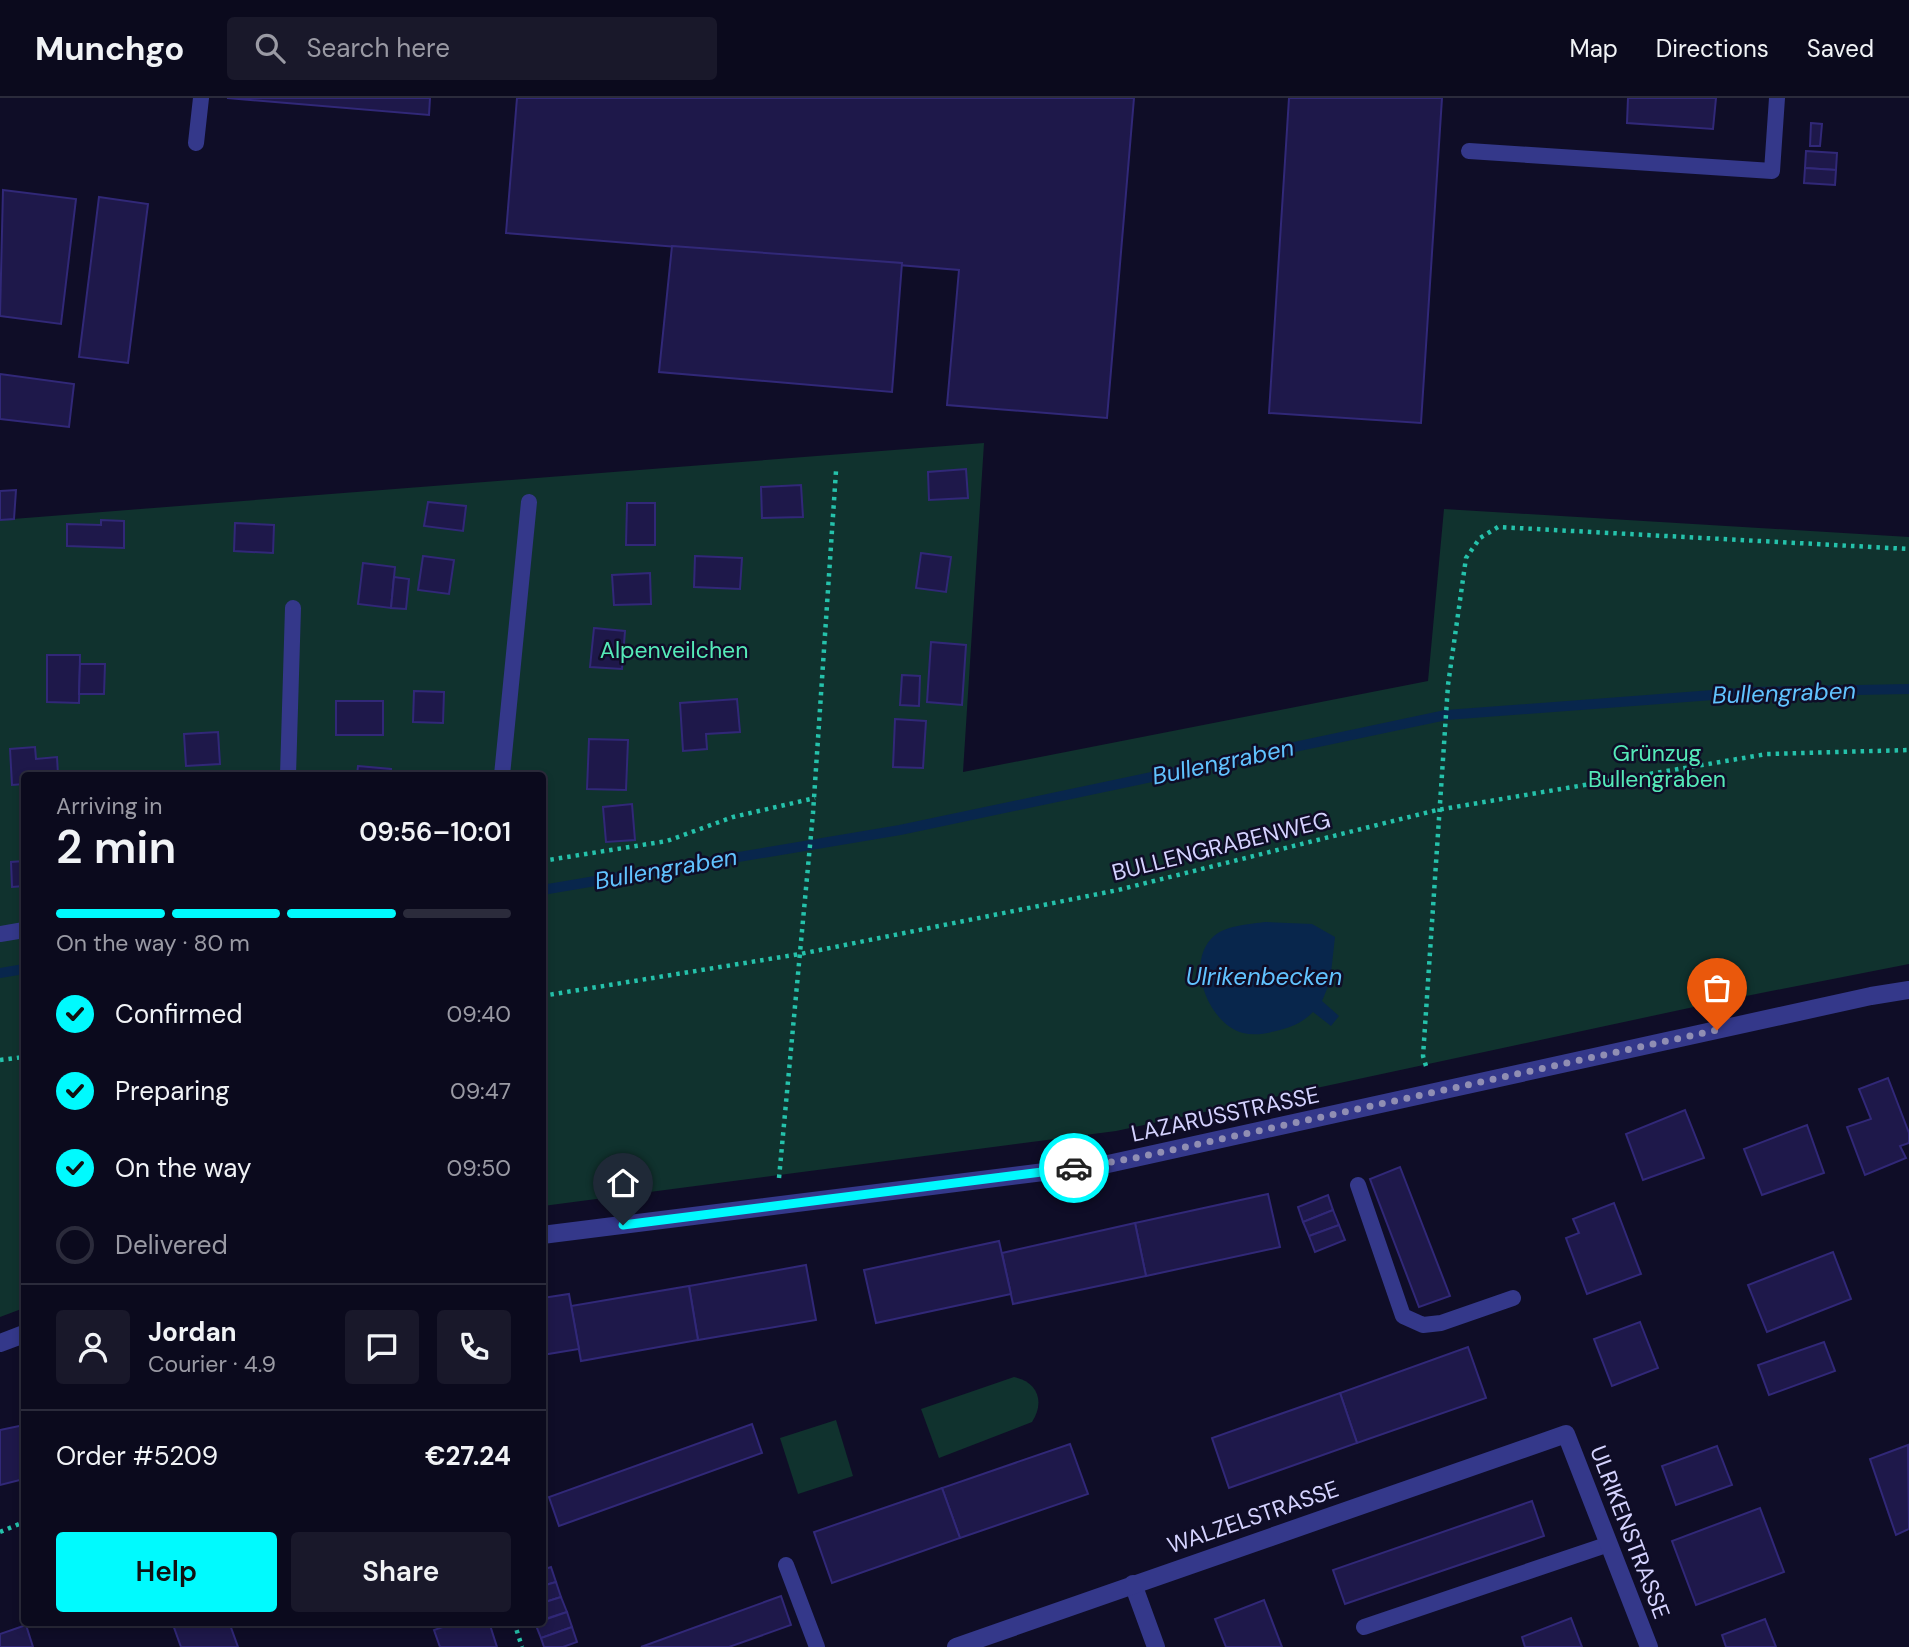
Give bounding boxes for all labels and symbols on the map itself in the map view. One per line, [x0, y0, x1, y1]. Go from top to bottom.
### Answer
park label: Alpenveilchen [600, 635, 748, 665]
water label: Bullengraben [1711, 674, 1857, 711]
water label: Bullengraben [1149, 731, 1297, 792]
park label: Grünzug Bullengraben [1588, 738, 1726, 794]
street label: BULLENGRABENWEG [1109, 804, 1333, 888]
water label: Bullengraben [592, 841, 740, 896]
pin [1687, 958, 1747, 1030]
water label: Ulrikenbecken [1186, 961, 1342, 992]
street label: LAZARUSSTRASSE [1128, 1079, 1322, 1149]
courier [1039, 1133, 1109, 1203]
pin [593, 1153, 653, 1225]
street label: ULRIKENSTRASSE [1583, 1441, 1677, 1623]
street label: WALZELSTRASSE [1163, 1474, 1343, 1560]

